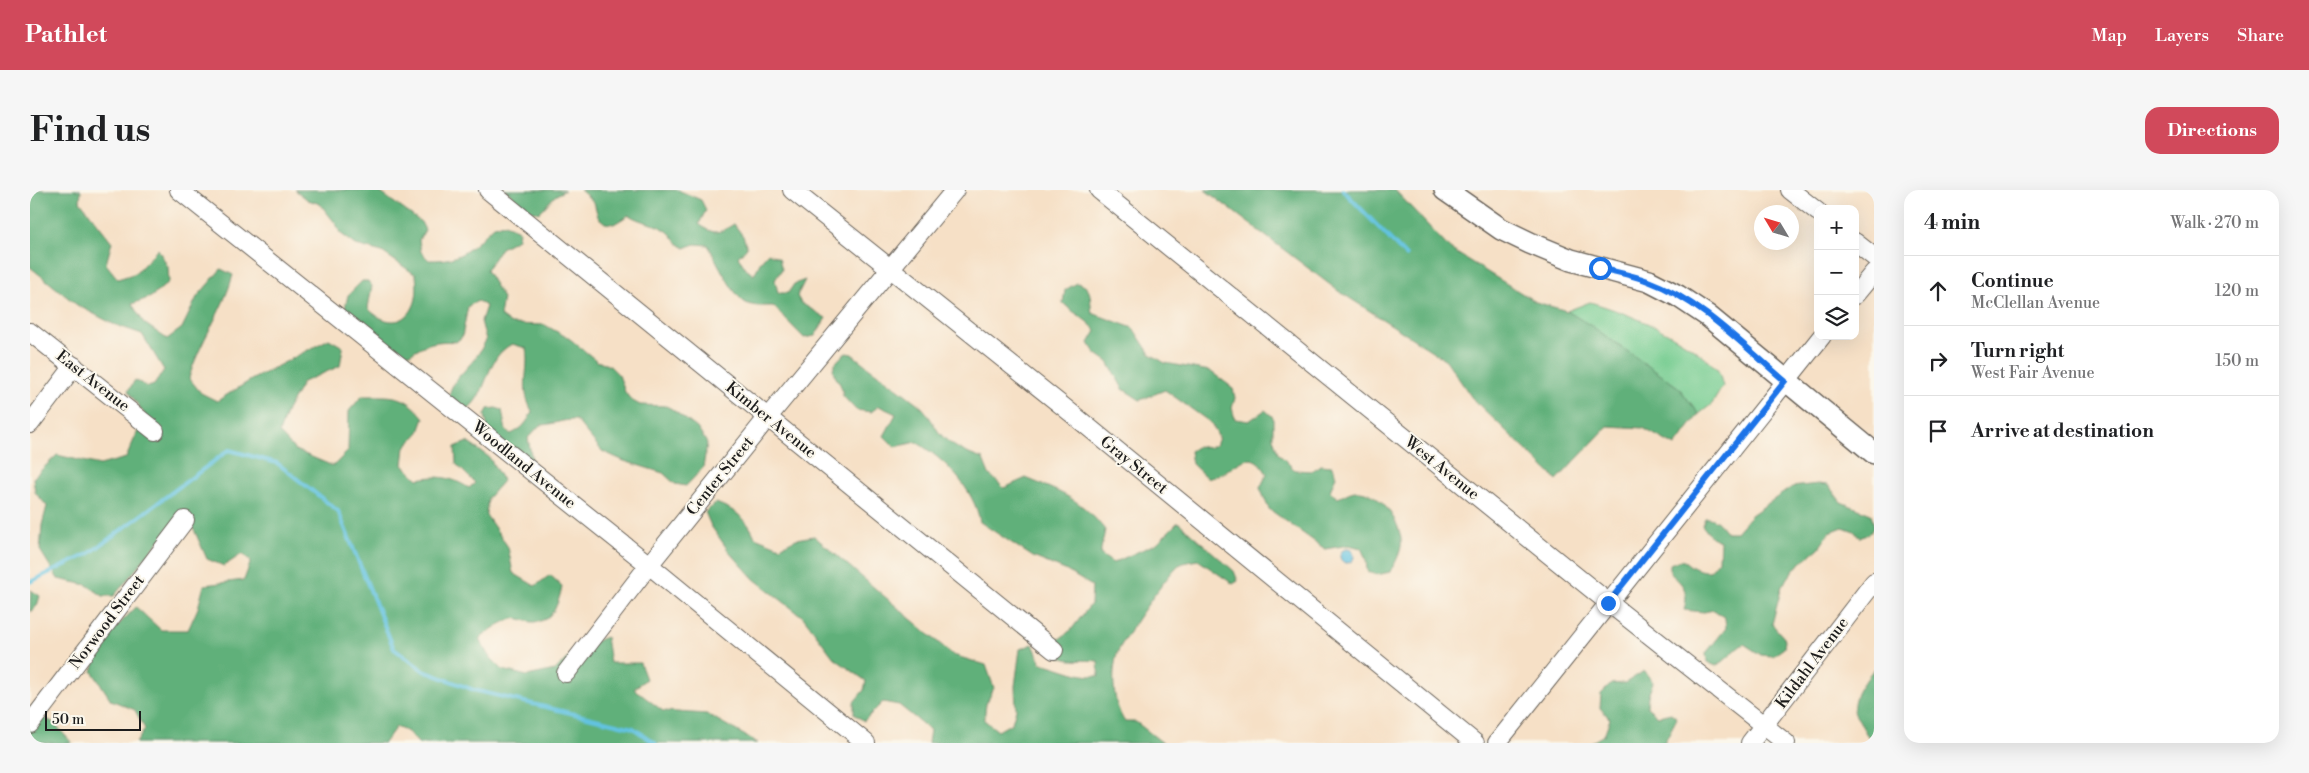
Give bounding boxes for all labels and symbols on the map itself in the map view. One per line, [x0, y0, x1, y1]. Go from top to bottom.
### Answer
north arrow [1754, 205, 1799, 250]
route start [1589, 257, 1612, 280]
street label: East Avenue [52, 346, 134, 416]
street label: Kimber Avenue [722, 377, 820, 463]
street label: Woodland Avenue [467, 416, 580, 513]
street label: West Avenue [1400, 431, 1483, 504]
street label: Center Street [682, 432, 758, 520]
street label: Gray Street [1096, 432, 1172, 499]
street label: Norwood Street [65, 571, 149, 673]
route end [1597, 592, 1620, 615]
street label: Kildahl Avenue [1771, 613, 1853, 713]
scale bar [45, 708, 141, 731]

